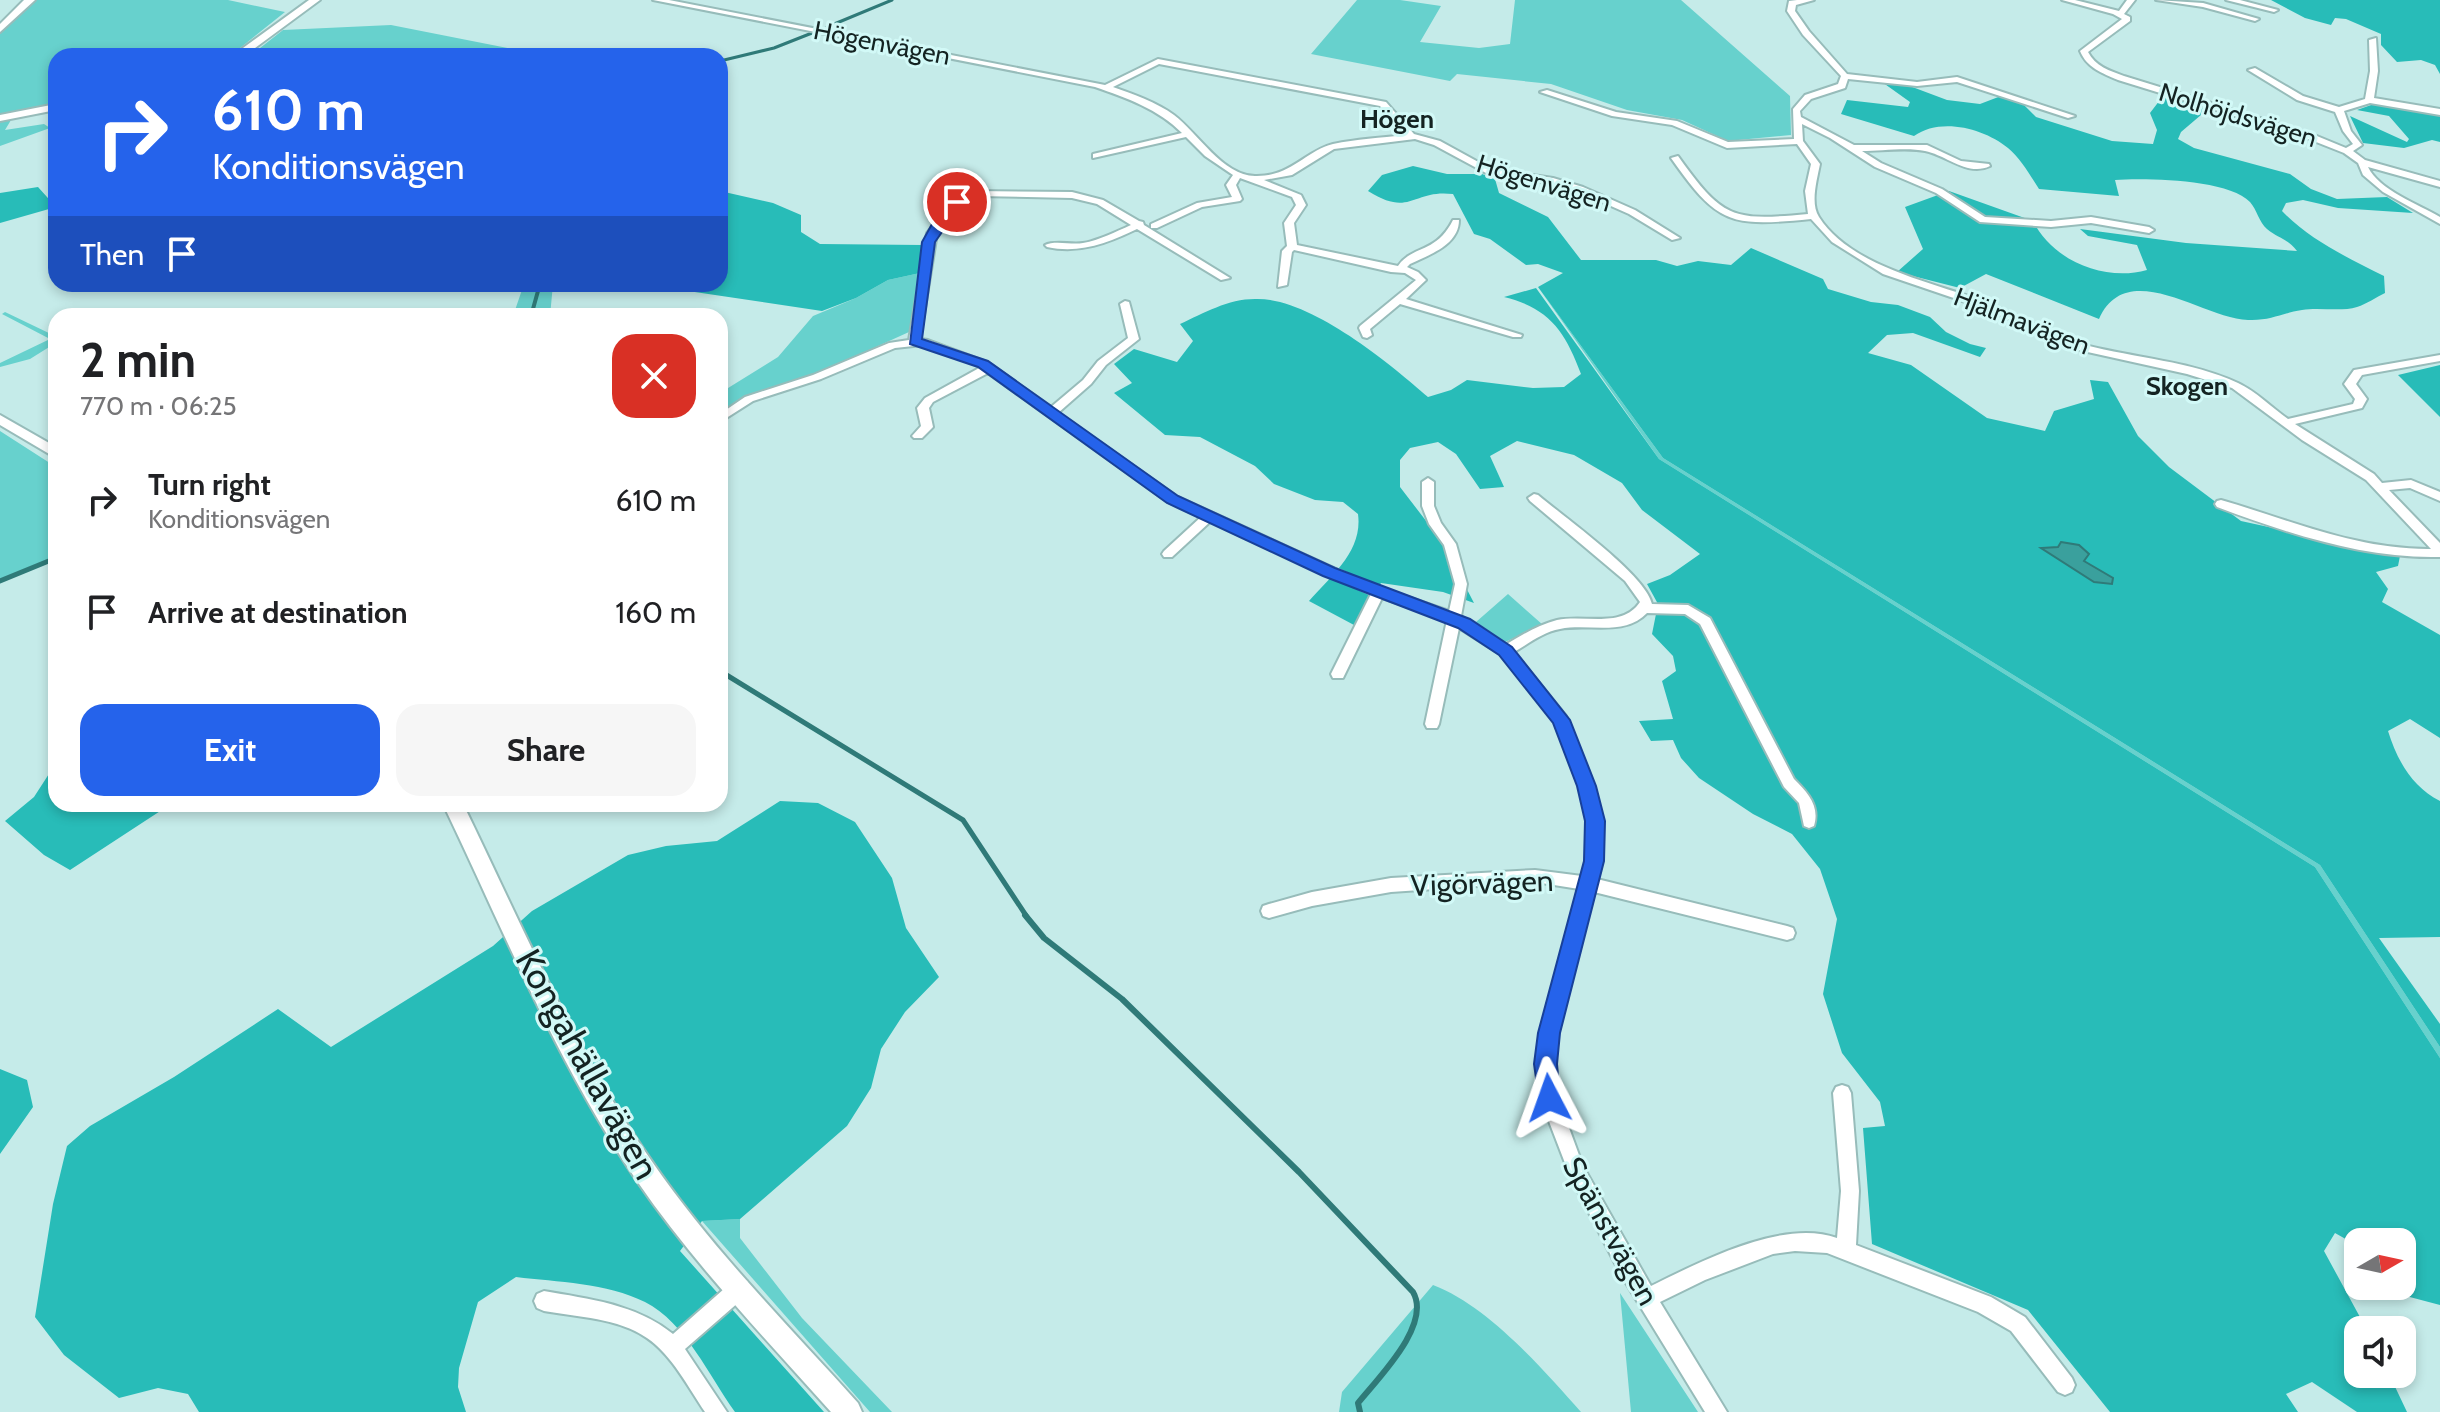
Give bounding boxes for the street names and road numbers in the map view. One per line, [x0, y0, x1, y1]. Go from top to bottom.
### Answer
street label: Högenvägen [811, 14, 953, 72]
street label: Nolhöjdsvägen [2155, 76, 2321, 154]
street label: Högenvägen [1473, 147, 1615, 219]
street label: Hjälmavägen [1950, 280, 2094, 362]
street label: Vigörvägen [1410, 862, 1554, 904]
street label: Kongahällavägen [507, 941, 669, 1187]
street label: Spänstvägen [1555, 1150, 1667, 1312]

